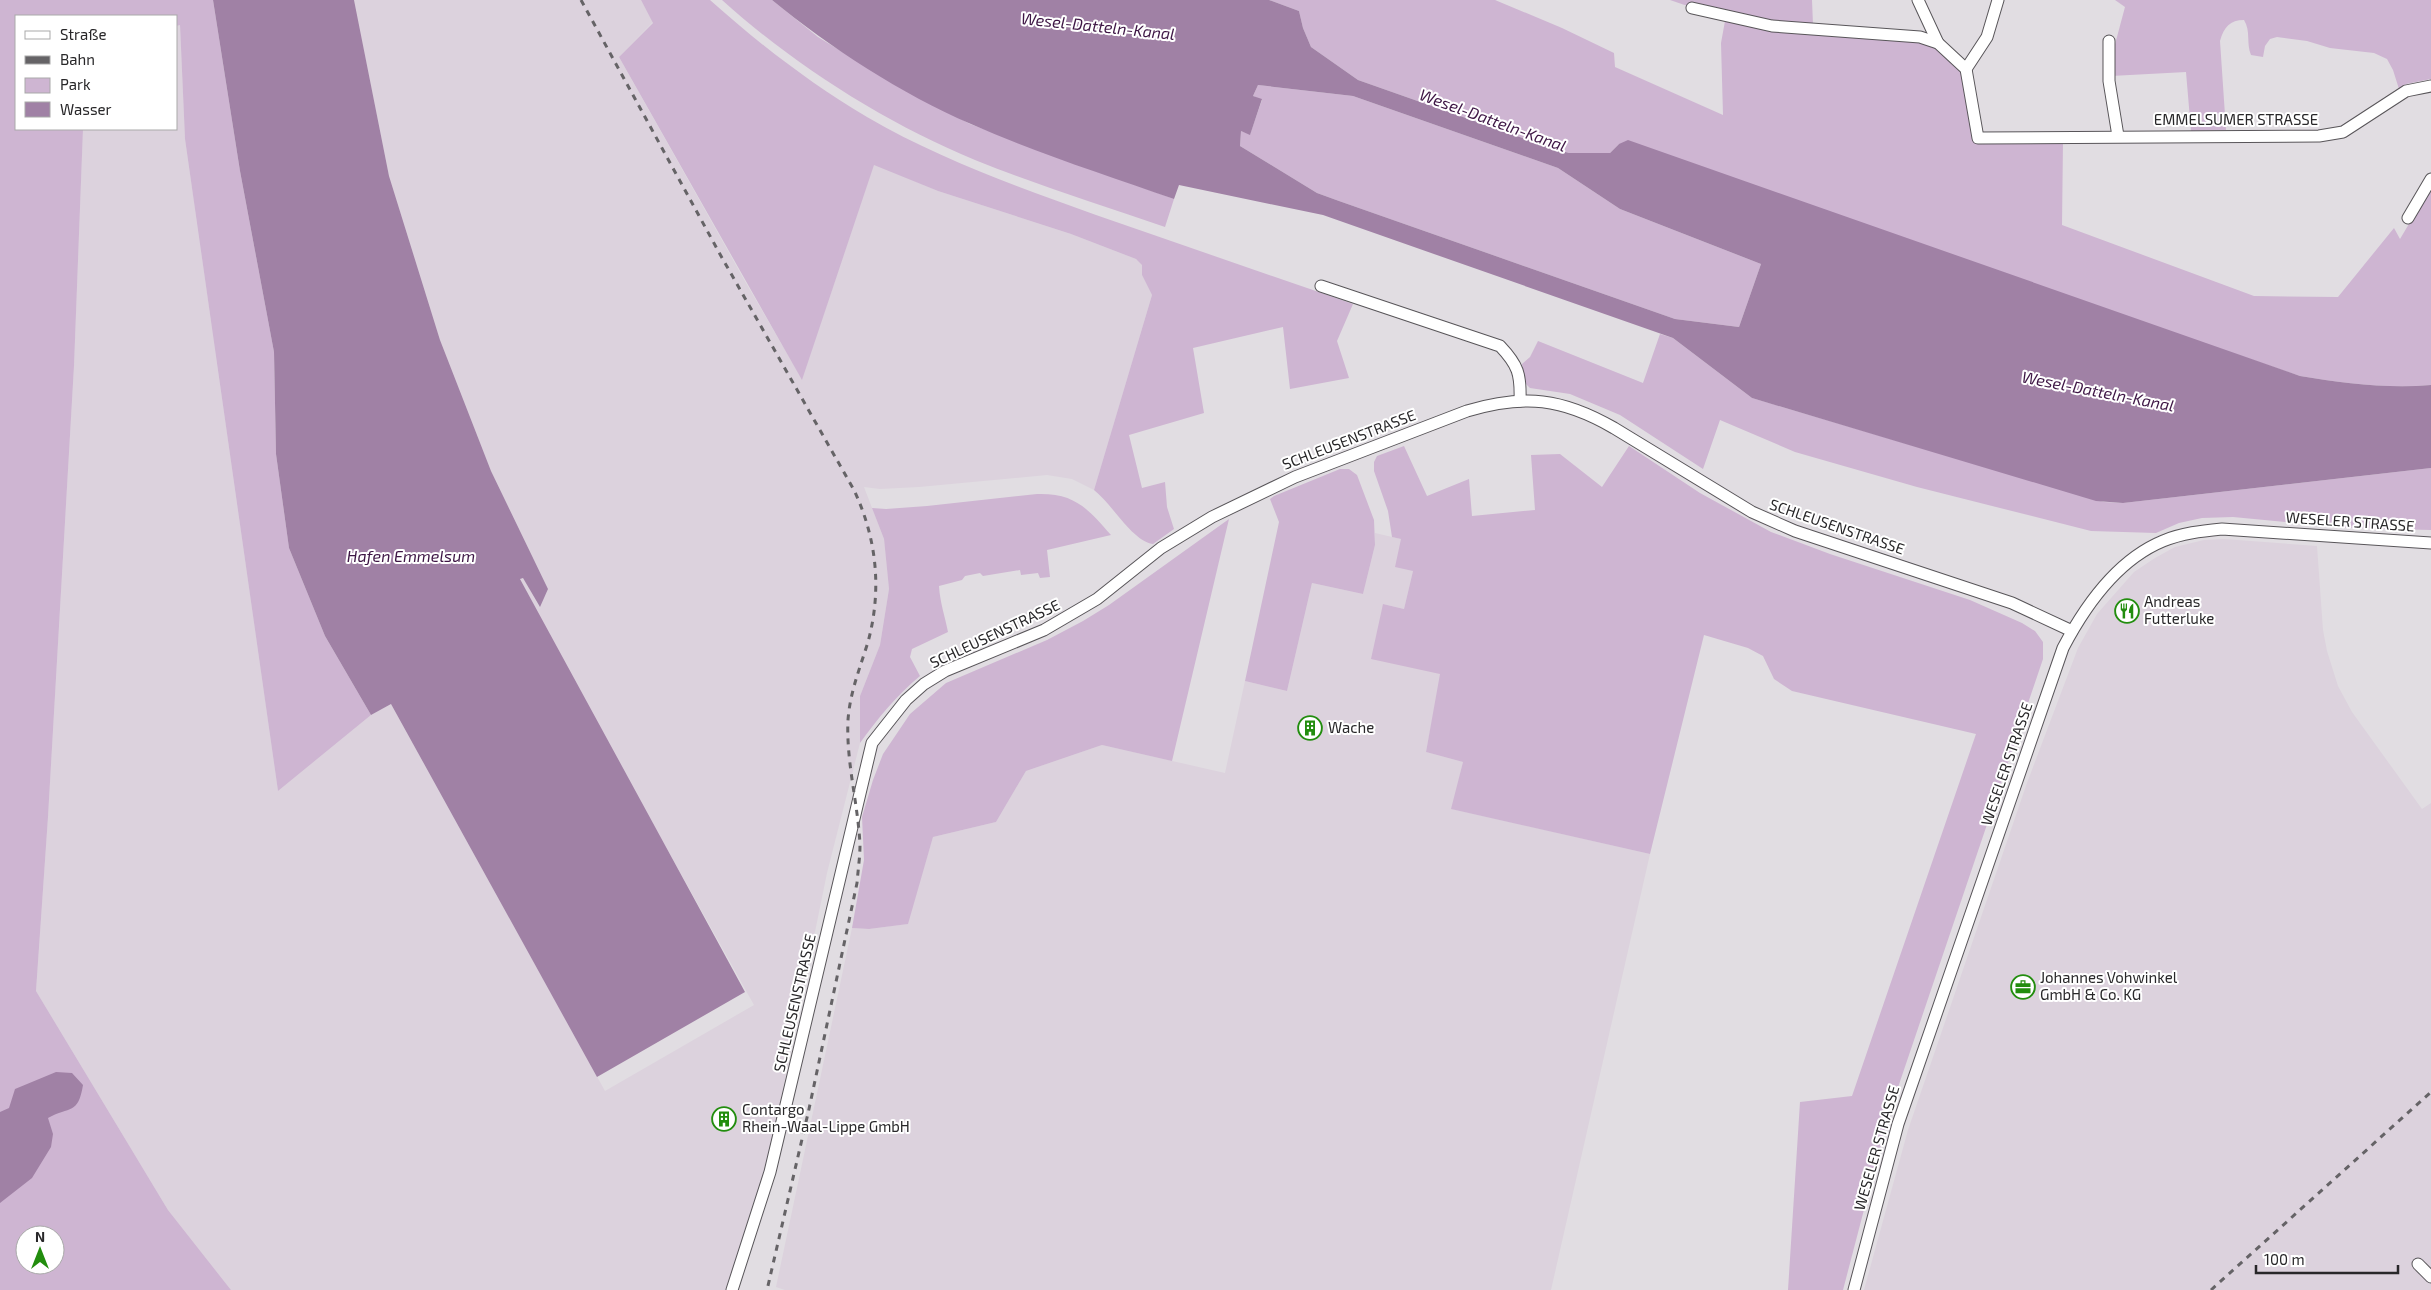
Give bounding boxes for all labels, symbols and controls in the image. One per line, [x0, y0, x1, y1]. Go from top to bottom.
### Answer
water label: Wesel-Datteln-Kanal [1020, 8, 1176, 43]
legend [15, 15, 178, 130]
text: Straße [60, 25, 106, 43]
text: Bahn [60, 50, 95, 68]
text: Park [60, 75, 91, 93]
water label: Wesel-Datteln-Kanal [1417, 84, 1569, 155]
text: Wasser [60, 100, 112, 118]
street label: EMMELSUMER STRASSE [2154, 110, 2318, 128]
water label: Wesel-Datteln-Kanal [2020, 366, 2176, 415]
street label: SCHLEUSENSTRASSE [1279, 405, 1418, 473]
street label: SCHLEUSENSTRASSE [1768, 495, 1907, 558]
street label: WESELER STRASSE [2285, 508, 2415, 534]
water label: Hafen Emmelsum [347, 546, 475, 565]
place label: Andreas Futterluke [2144, 592, 2214, 627]
street label: SCHLEUSENSTRASSE [927, 595, 1062, 671]
restaurant icon: Andreas Futterluke [2114, 598, 2140, 624]
street label: WESELER STRASSE [1977, 700, 2036, 828]
building icon: Wache [1297, 715, 1323, 741]
place label: Wache [1328, 718, 1374, 736]
street label: SCHLEUSENSTRASSE [769, 932, 819, 1074]
place label: Johannes Vohwinkel GmbH & Co. KG [2040, 968, 2178, 1003]
office icon: Johannes Vohwinkel GmbH & Co. KG [2010, 974, 2036, 1000]
street label: WESELER STRASSE [1850, 1083, 1902, 1212]
place label: Contargo Rhein-Waal-Lippe GmbH [742, 1100, 910, 1135]
building icon: Contargo Rhein-Waal-Lippe GmbH [711, 1106, 737, 1132]
north arrow [15, 1225, 65, 1275]
text: N [35, 1228, 45, 1245]
scale bar [2256, 1242, 2398, 1274]
text: 100 m [2264, 1250, 2305, 1268]

